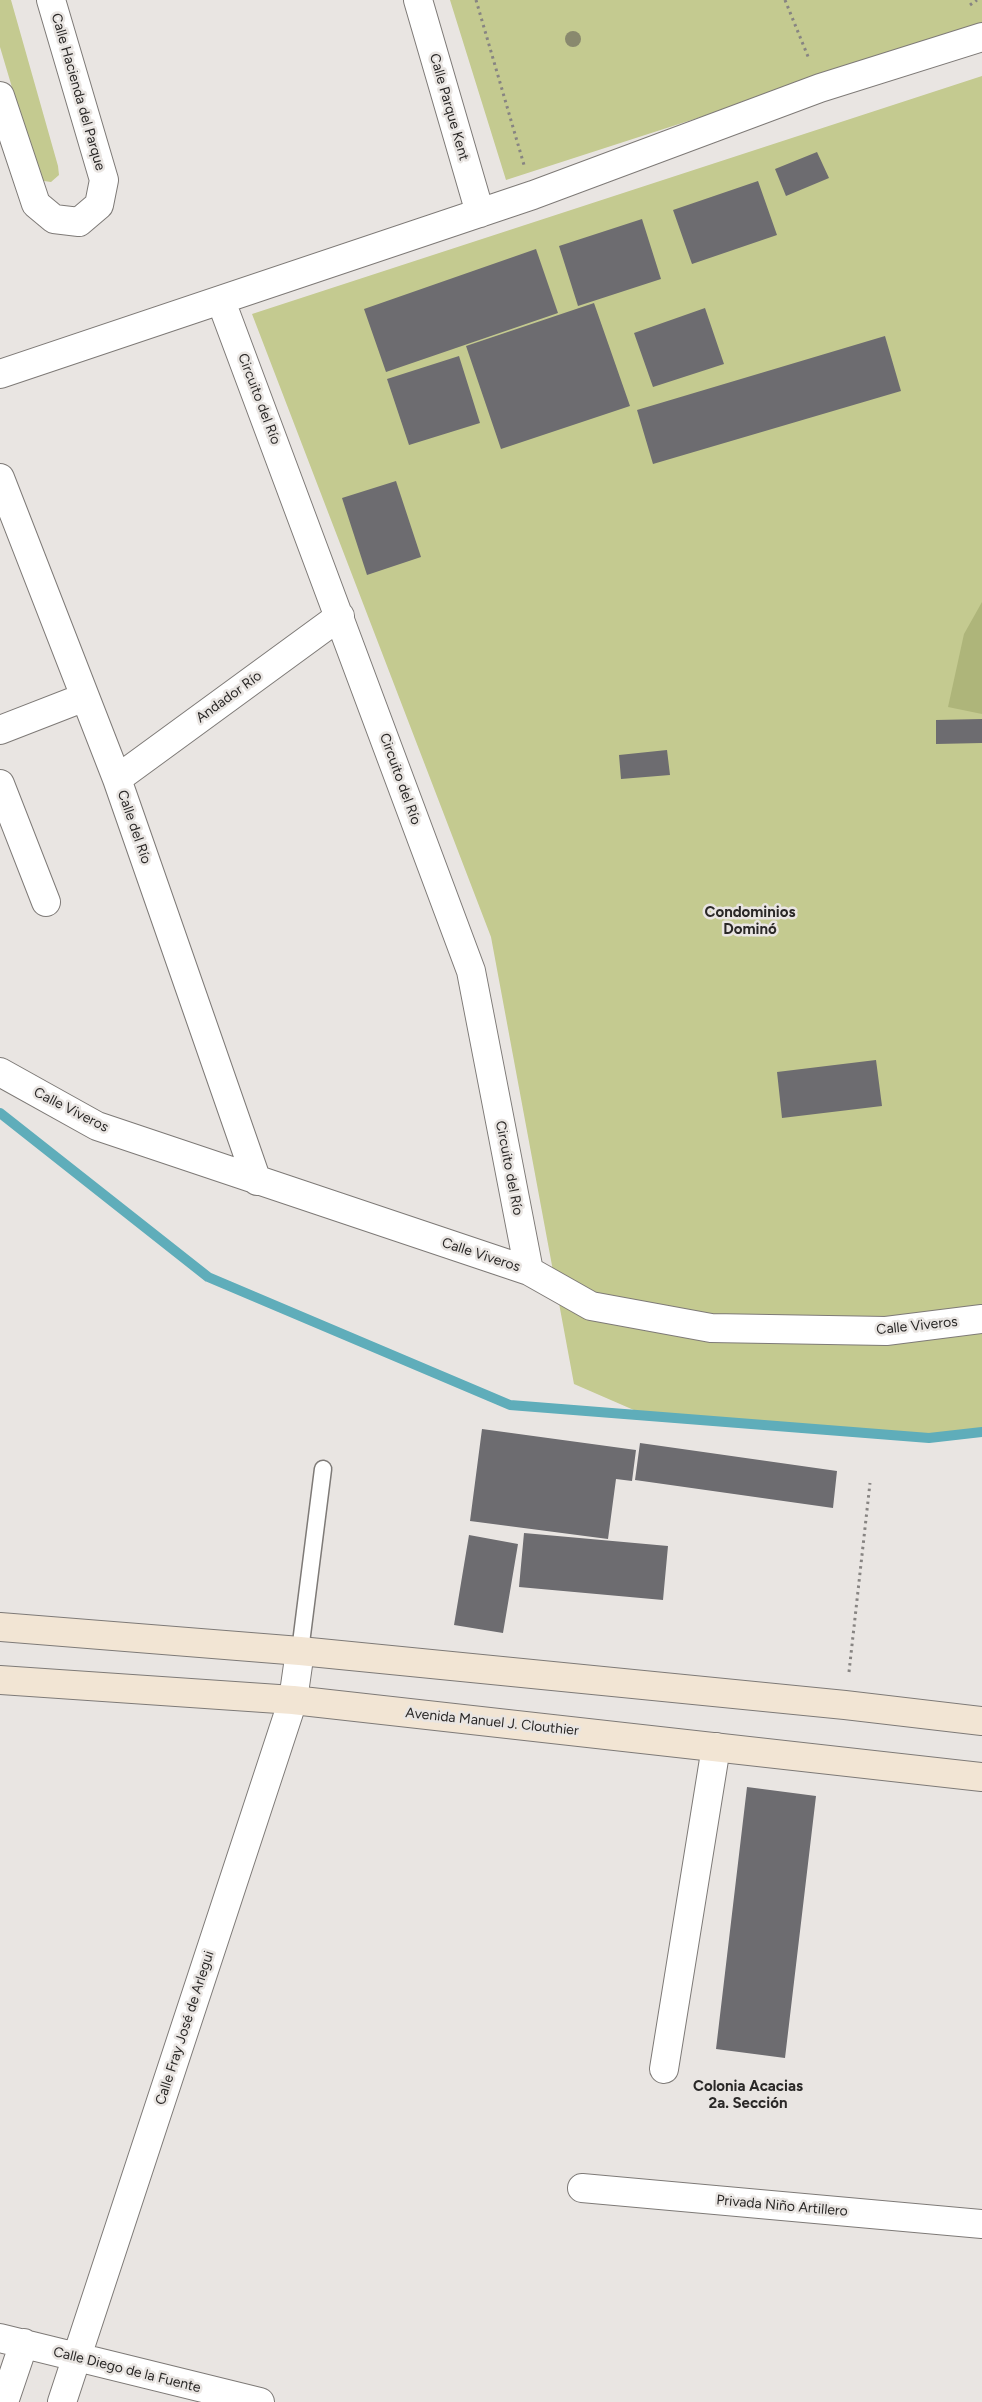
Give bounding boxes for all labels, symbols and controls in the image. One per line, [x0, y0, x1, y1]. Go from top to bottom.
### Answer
street label: Calle Hacienda del Parque [47, 11, 109, 173]
street label: Calle Parque Kent [426, 52, 472, 162]
street label: Circuito del Río [234, 351, 284, 447]
street label: Andador Río [193, 667, 265, 727]
street label: Circuito del Río [376, 731, 424, 827]
street label: Calle del Río [114, 788, 154, 866]
district label: Condominios Dominó [705, 904, 795, 939]
street label: Calle Viveros [31, 1084, 111, 1136]
street label: Circuito del Río [492, 1119, 526, 1217]
street label: Calle Viveros [440, 1234, 522, 1276]
street label: Calle Viveros [876, 1313, 958, 1339]
street label: Avenida Manuel J. Clouthier [405, 1705, 579, 1739]
street label: Calle Fray José de Arlegui [152, 1949, 218, 2107]
district label: Colonia Acacias 2a. Sección [693, 2078, 803, 2113]
street label: Privada Niño Artillero [716, 2192, 848, 2220]
street label: Calle Diego de la Fuente [52, 2344, 202, 2396]

